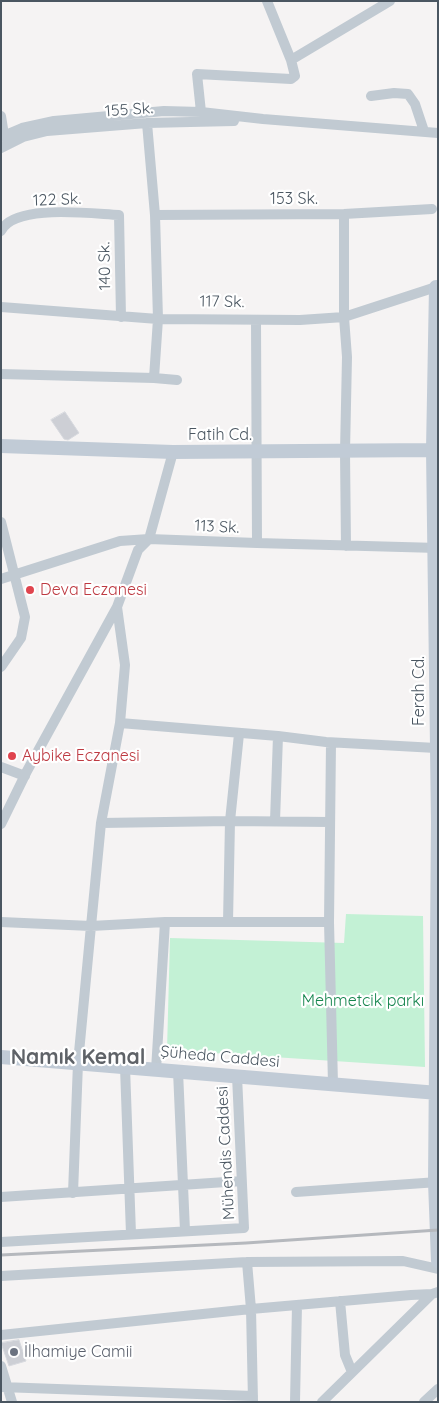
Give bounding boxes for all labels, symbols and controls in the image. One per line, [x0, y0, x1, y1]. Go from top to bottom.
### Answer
street label: 155 Sk. [104, 99, 154, 121]
street label: 153 Sk. [270, 189, 318, 209]
street label: 122 Sk. [32, 190, 82, 210]
street label: 140 Sk. [95, 242, 115, 290]
street label: 117 Sk. [199, 292, 245, 312]
street label: Fatih Cd. [188, 425, 252, 445]
street label: 113 Sk. [194, 516, 240, 538]
place label: Deva Eczanesi [40, 580, 147, 600]
marker: Deva Eczanesi [24, 584, 36, 596]
street label: Ferah Cd. [409, 656, 429, 726]
place label: Aybike Eczanesi [22, 746, 140, 766]
marker: Aybike Eczanesi [6, 750, 18, 762]
park label: Mehmetcik parkı [302, 991, 424, 1011]
street label: Şüheda Caddesi [160, 1042, 280, 1072]
district label: Namık Kemal [11, 1045, 145, 1071]
street label: Mühendis Caddesi [213, 1085, 239, 1221]
place label: İlhamiye Camii [24, 1342, 132, 1362]
marker: İlhamiye Camii [8, 1346, 20, 1358]

